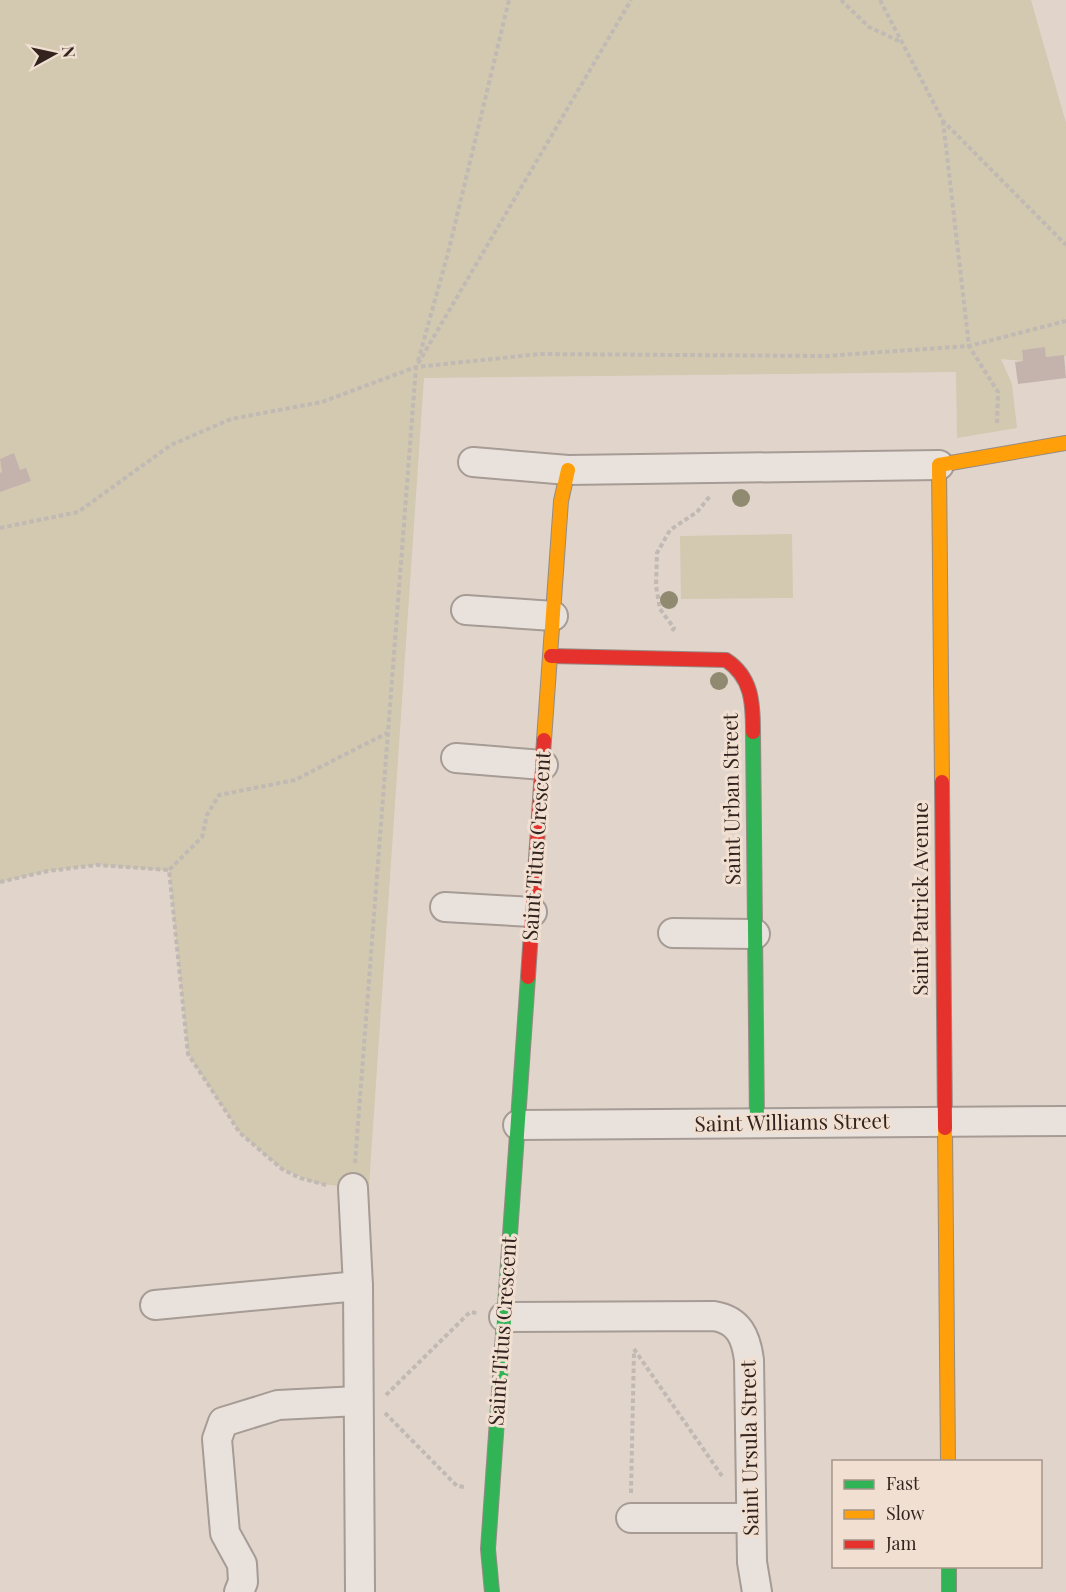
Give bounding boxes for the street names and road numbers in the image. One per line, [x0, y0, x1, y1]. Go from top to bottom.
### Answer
street label: Saint Urban Street [714, 712, 746, 885]
street label: Saint Titus Crescent [514, 750, 556, 942]
street label: Saint Patrick Avenue [905, 802, 933, 996]
street label: Saint Williams Street [694, 1105, 890, 1137]
street label: Saint Titus Crescent [480, 1235, 522, 1427]
street label: Saint Ursula Street [732, 1359, 764, 1536]

